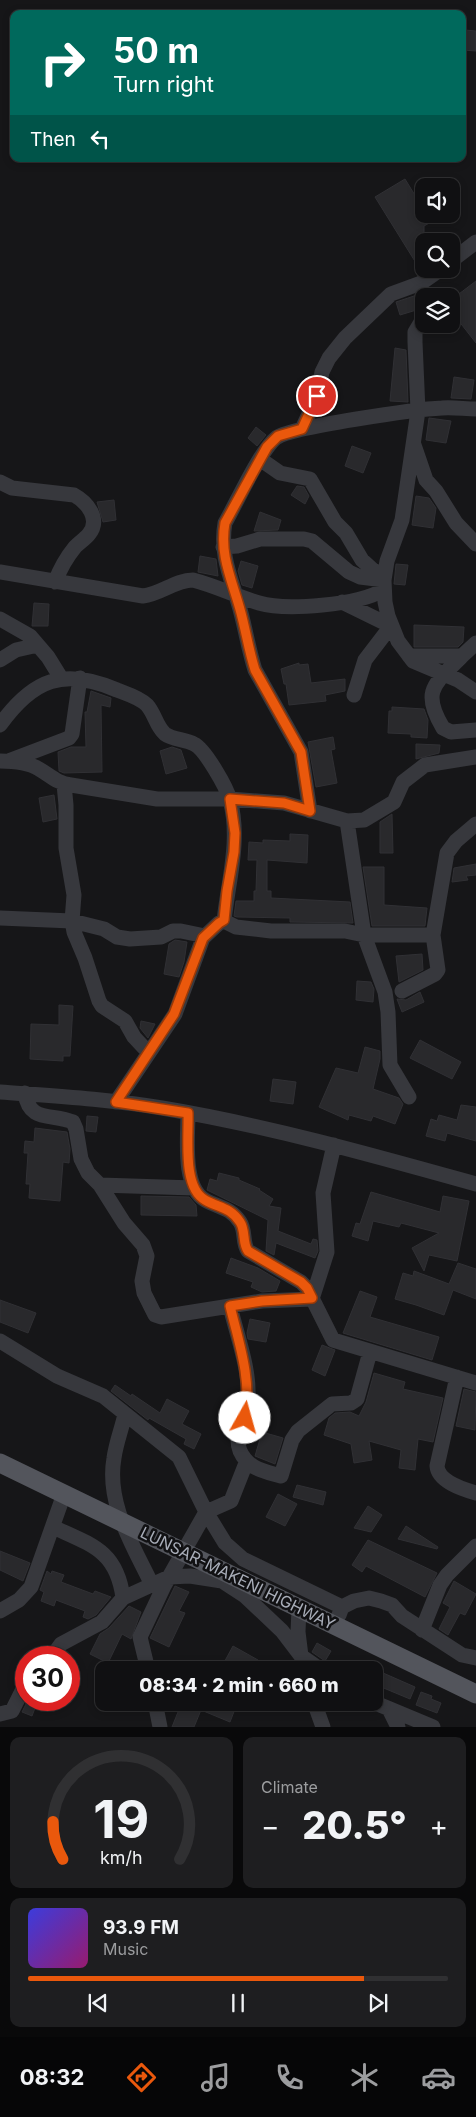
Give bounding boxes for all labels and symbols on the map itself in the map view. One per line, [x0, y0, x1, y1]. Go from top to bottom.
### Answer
pin [296, 375, 338, 417]
position arrow [218, 1391, 270, 1443]
street label: LUNSAR-MAKENI HIGHWAY [137, 1522, 339, 1634]
speed limit sign: 30 [15, 1646, 80, 1711]

